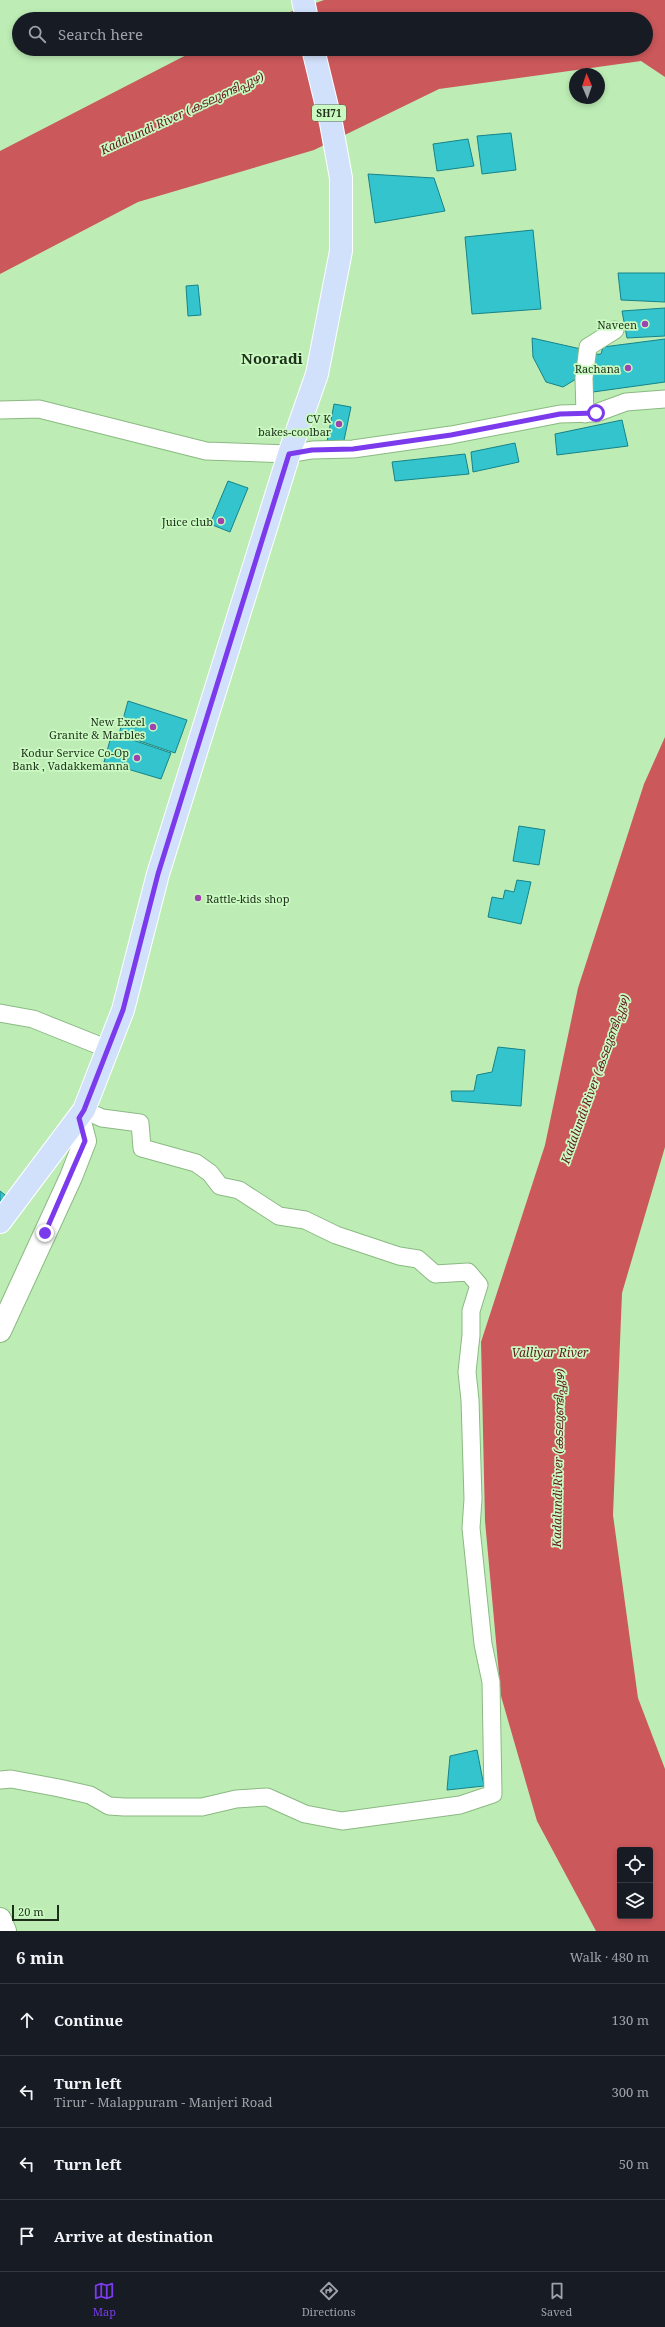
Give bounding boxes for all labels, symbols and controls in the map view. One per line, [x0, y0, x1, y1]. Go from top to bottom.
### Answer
search box [12, 12, 653, 56]
icon: search [26, 23, 48, 45]
text: Search here [58, 24, 143, 44]
water label: Kadalundi River (കടലുണ്ടിപ്പുഴ) [97, 68, 267, 159]
north arrow [569, 68, 605, 104]
road number: SH71 [312, 105, 346, 121]
place label: Naveen [597, 317, 637, 332]
marker: Naveen [640, 319, 650, 329]
district label: Nooradi [241, 348, 304, 368]
place label: Rachana [575, 361, 620, 376]
marker: Rachana [623, 363, 633, 373]
route start [587, 404, 605, 422]
place label: CV K bakes-coolbar [258, 411, 332, 439]
marker: CV K bakes-coolbar [334, 419, 344, 429]
place label: Juice club [161, 514, 213, 529]
marker: Juice club [216, 516, 226, 526]
place label: New Excel Granite & Marbles [49, 714, 146, 742]
marker: New Excel Granite & Marbles [148, 722, 158, 732]
place label: Kodur Service Co-Op Bank , Vadakkemanna [12, 745, 129, 773]
marker: Kodur Service Co-Op Bank , Vadakkemanna [132, 753, 142, 763]
place label: Rattle-kids shop [206, 891, 290, 906]
marker: Rattle-kids shop [193, 893, 203, 903]
water label: Kadalundi River (കടലുണ്ടിപ്പുഴ) [556, 992, 634, 1167]
route end [36, 1224, 54, 1242]
water label: Valliyar River [512, 1344, 589, 1361]
water label: Kadalundi River (കടലുണ്ടിപ്പുഴ) [548, 1369, 568, 1548]
map controls [617, 1847, 653, 1919]
button: locate [617, 1847, 653, 1883]
button: layers [617, 1883, 653, 1919]
scale bar [12, 1903, 59, 1922]
text: 20 m [18, 1904, 44, 1919]
text: 6 min [16, 1946, 64, 1969]
text: Walk · 480 m [570, 1948, 649, 1966]
icon: ahead [16, 2009, 38, 2031]
text: Continue [54, 2010, 123, 2030]
text: 130 m [612, 2011, 649, 2029]
text: Turn left [54, 2073, 122, 2093]
icon: left [16, 2081, 38, 2103]
text: 300 m [612, 2083, 649, 2101]
text: Tirur - Malappuram - Manjeri Road [54, 2093, 273, 2111]
icon: left [16, 2153, 38, 2175]
text: Turn left [54, 2154, 122, 2174]
text: 50 m [619, 2155, 649, 2173]
icon: arrive [16, 2225, 38, 2247]
text: Arrive at destination [54, 2226, 213, 2246]
tab: Map [93, 2280, 116, 2319]
tab: Directions [302, 2280, 355, 2319]
tab: Saved [541, 2280, 572, 2319]

